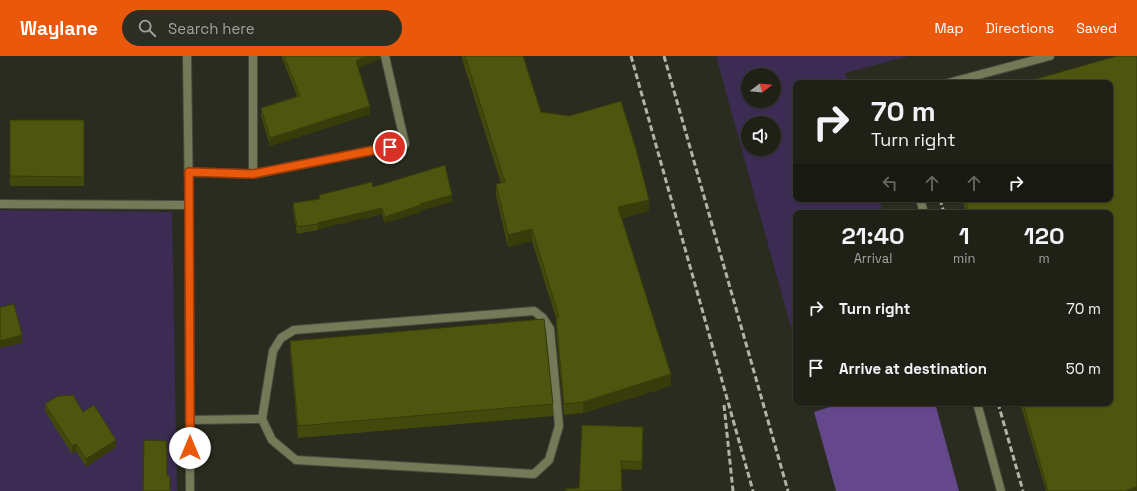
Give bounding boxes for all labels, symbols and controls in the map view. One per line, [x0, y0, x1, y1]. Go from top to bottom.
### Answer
search box [122, 10, 402, 46]
text: Waylane [20, 16, 98, 41]
icon: search [136, 17, 158, 39]
text: Search here [168, 19, 255, 38]
text: Map [934, 19, 964, 37]
text: Directions [986, 19, 1054, 37]
text: Saved [1076, 19, 1117, 37]
north arrow [741, 68, 781, 108]
map controls [741, 68, 781, 156]
text: 70 m [871, 93, 936, 129]
icon: right [805, 96, 857, 148]
button: sound [741, 116, 781, 156]
text: Turn right [871, 128, 955, 151]
pin [373, 130, 407, 164]
icon: arrive [379, 136, 401, 158]
icon: left [879, 172, 901, 194]
icon: ahead [921, 172, 943, 194]
icon: ahead [963, 172, 985, 194]
icon: right [1005, 172, 1027, 194]
text: 21:40 [841, 220, 905, 251]
text: 1 [959, 220, 970, 251]
text: 120 [1024, 220, 1064, 251]
text: Arrival [854, 250, 892, 267]
text: min [953, 250, 975, 267]
text: m [1039, 250, 1050, 267]
icon: right [805, 297, 827, 319]
text: Turn right [839, 299, 910, 318]
text: 70 m [1066, 299, 1101, 318]
icon: arrive [805, 357, 827, 379]
text: Arrive at destination [839, 359, 987, 378]
text: 50 m [1066, 359, 1101, 378]
position arrow [169, 427, 211, 469]

